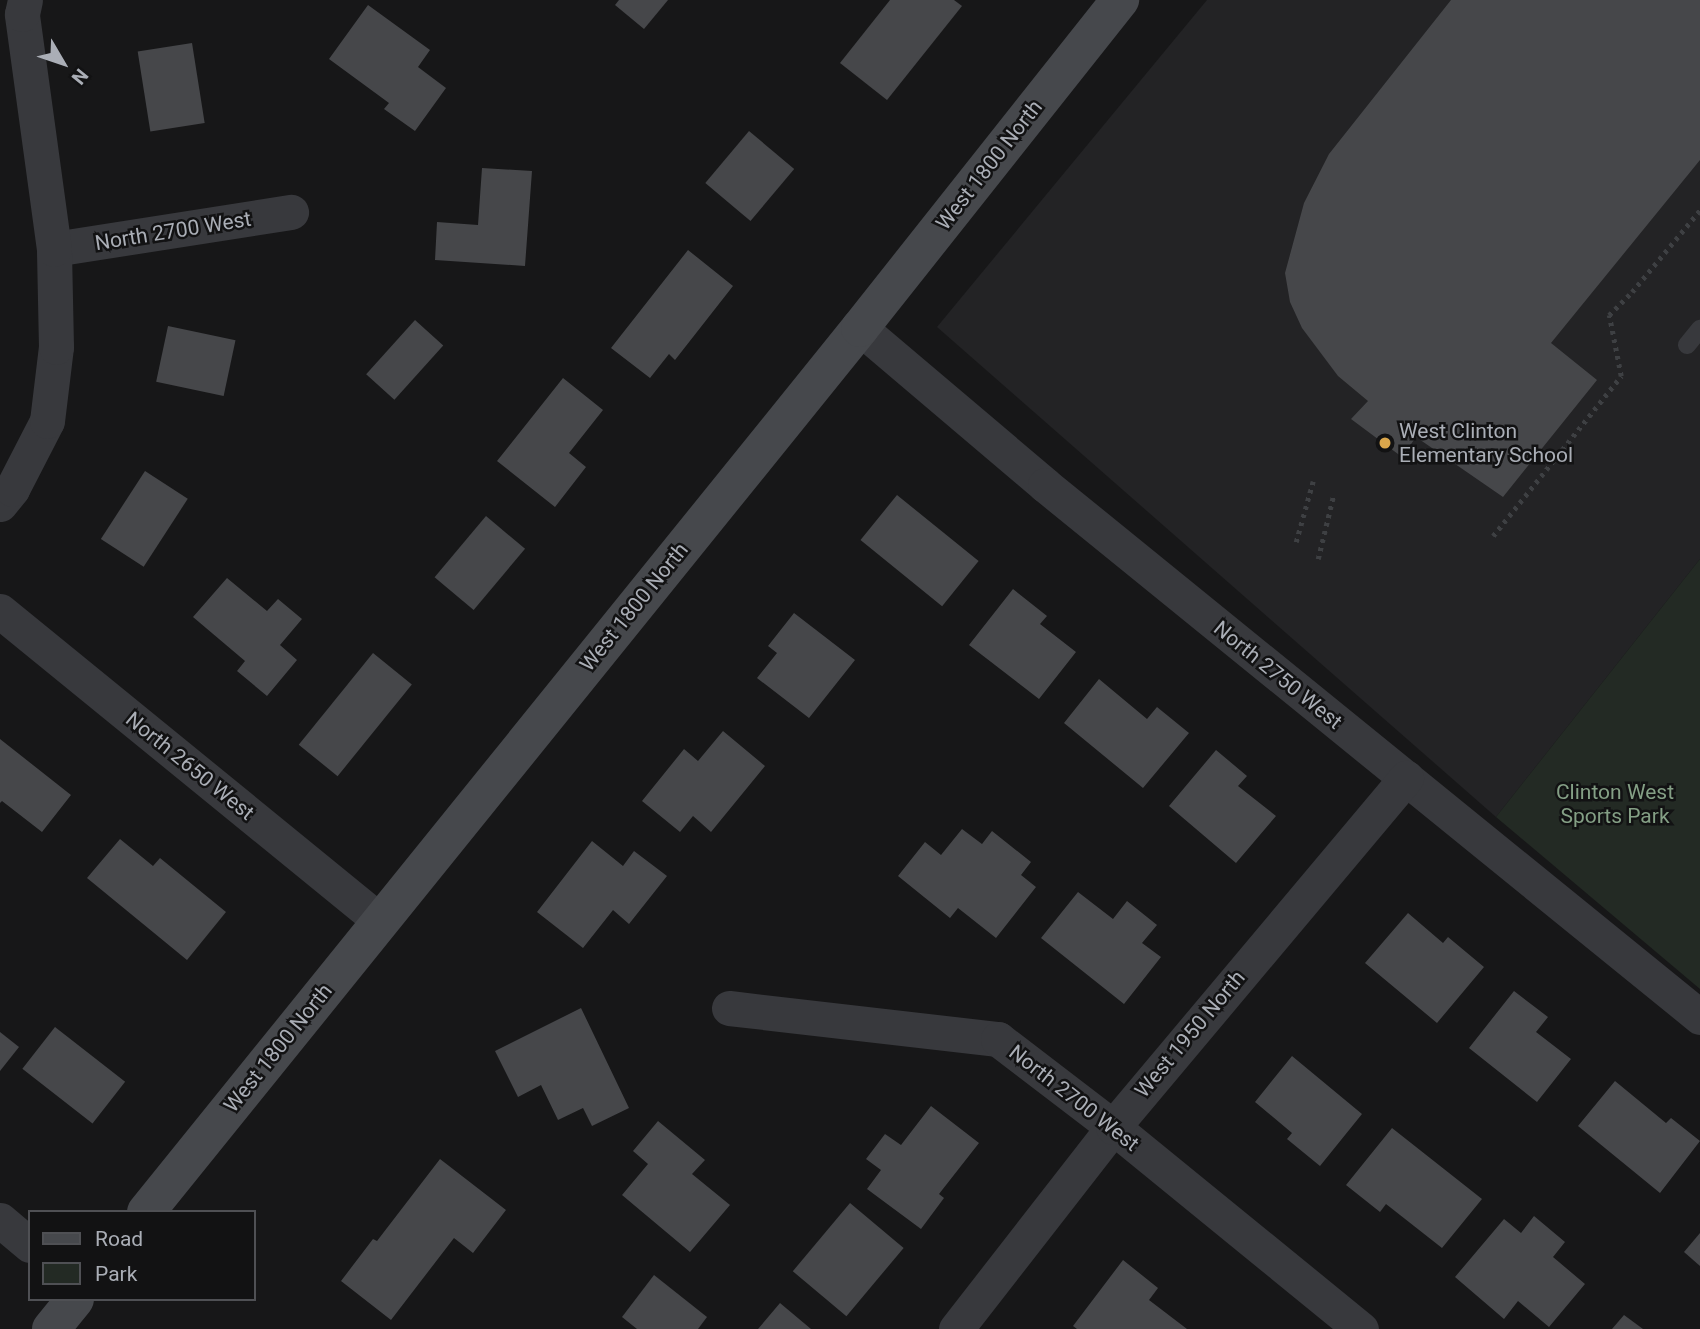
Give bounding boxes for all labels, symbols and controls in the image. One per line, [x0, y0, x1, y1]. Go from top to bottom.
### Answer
north arrow [28, 28, 98, 98]
text: N [67, 64, 93, 89]
street label: West 1800 North [930, 95, 1048, 235]
street label: North 2700 West [93, 206, 253, 256]
place label: West Clinton Elementary School [1399, 418, 1573, 468]
marker: West Clinton Elementary School [1377, 435, 1393, 451]
street label: West 1800 North [575, 538, 693, 676]
street label: North 2750 West [1209, 616, 1347, 734]
street label: North 2650 West [121, 707, 259, 825]
park label: Clinton West Sports Park [1556, 779, 1674, 829]
street label: West 1950 North [1130, 965, 1250, 1103]
street label: West 1800 North [219, 979, 337, 1117]
street label: North 2700 West [1004, 1039, 1144, 1157]
legend [28, 1210, 256, 1301]
text: Road [95, 1227, 143, 1251]
text: Park [95, 1262, 137, 1286]

